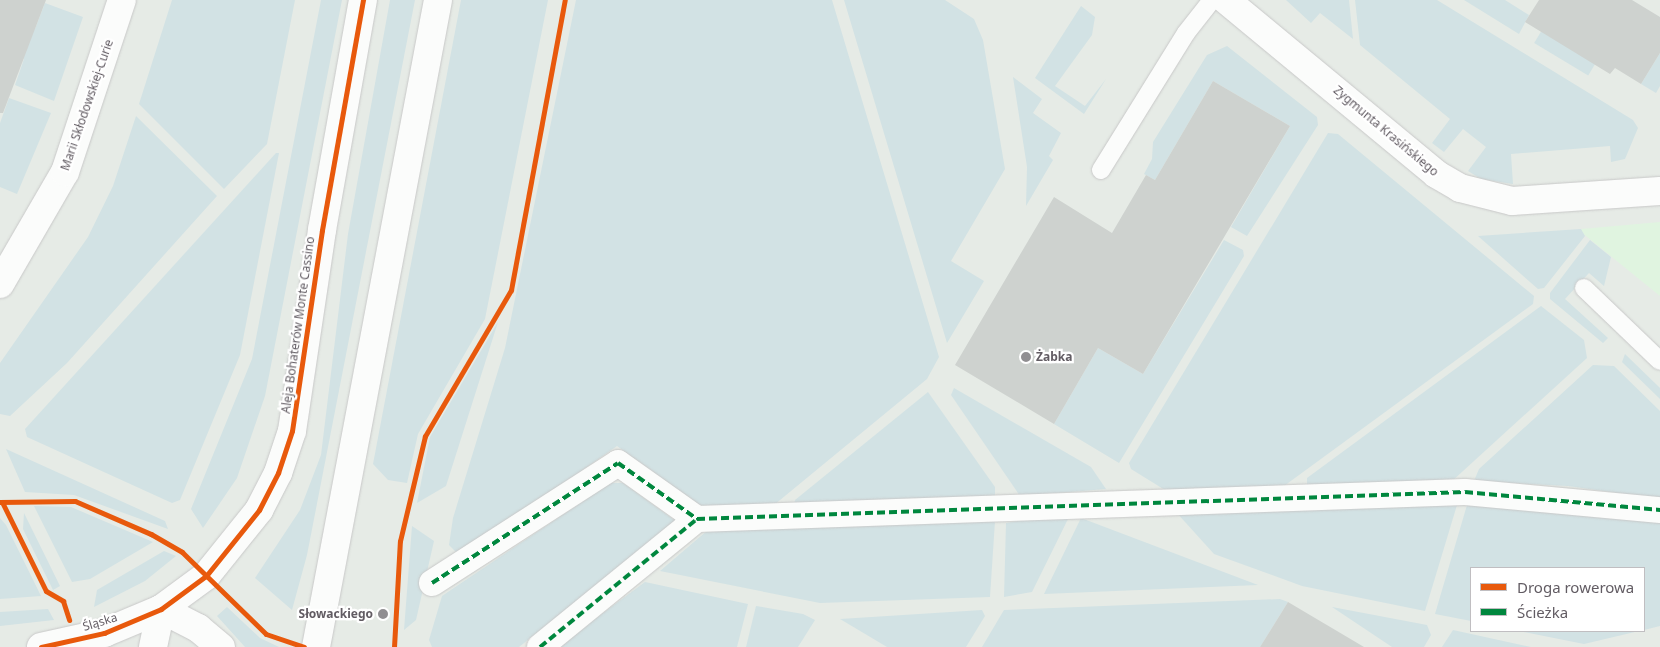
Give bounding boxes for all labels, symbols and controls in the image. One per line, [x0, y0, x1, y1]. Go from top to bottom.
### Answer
street label: Marii Skłodowskiej-Curie [58, 37, 116, 173]
street label: Zygmunta Krasińskiego [1331, 83, 1441, 179]
street label: Aleja Bohaterów Monte Cassino [278, 236, 318, 414]
place label: Żabka [1036, 350, 1072, 364]
marker: Żabka [1020, 351, 1032, 363]
legend [1470, 567, 1645, 632]
text: Droga rowerowa [1517, 577, 1634, 597]
text: Ścieżka [1517, 602, 1568, 622]
place label: Słowackiego [299, 607, 373, 621]
marker: Słowackiego [377, 608, 389, 620]
street label: Śląska [81, 610, 119, 634]

